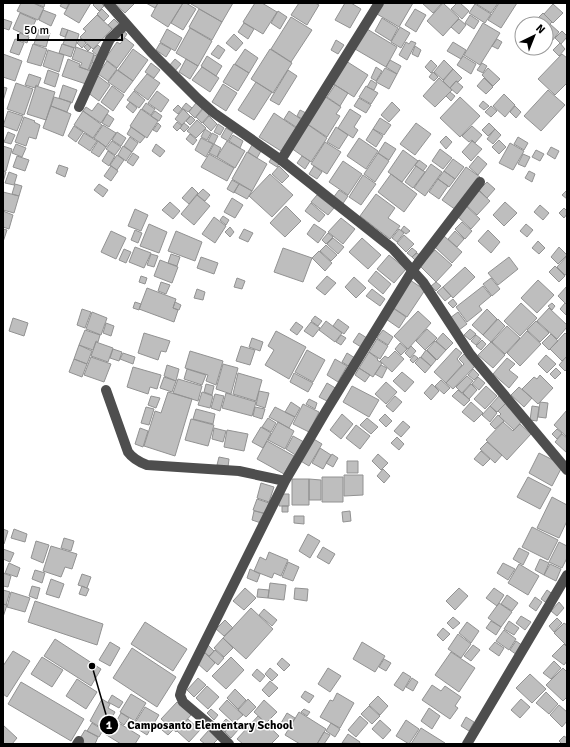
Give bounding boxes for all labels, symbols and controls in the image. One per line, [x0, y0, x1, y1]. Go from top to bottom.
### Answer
scale bar [18, 16, 122, 42]
north arrow [514, 16, 554, 56]
text: N [533, 22, 548, 36]
text: 50 m [24, 23, 49, 38]
callout: Camposanto Elementary School [99, 713, 300, 737]
text: 1 [106, 718, 113, 733]
text: Camposanto Elementary School [127, 718, 293, 733]

